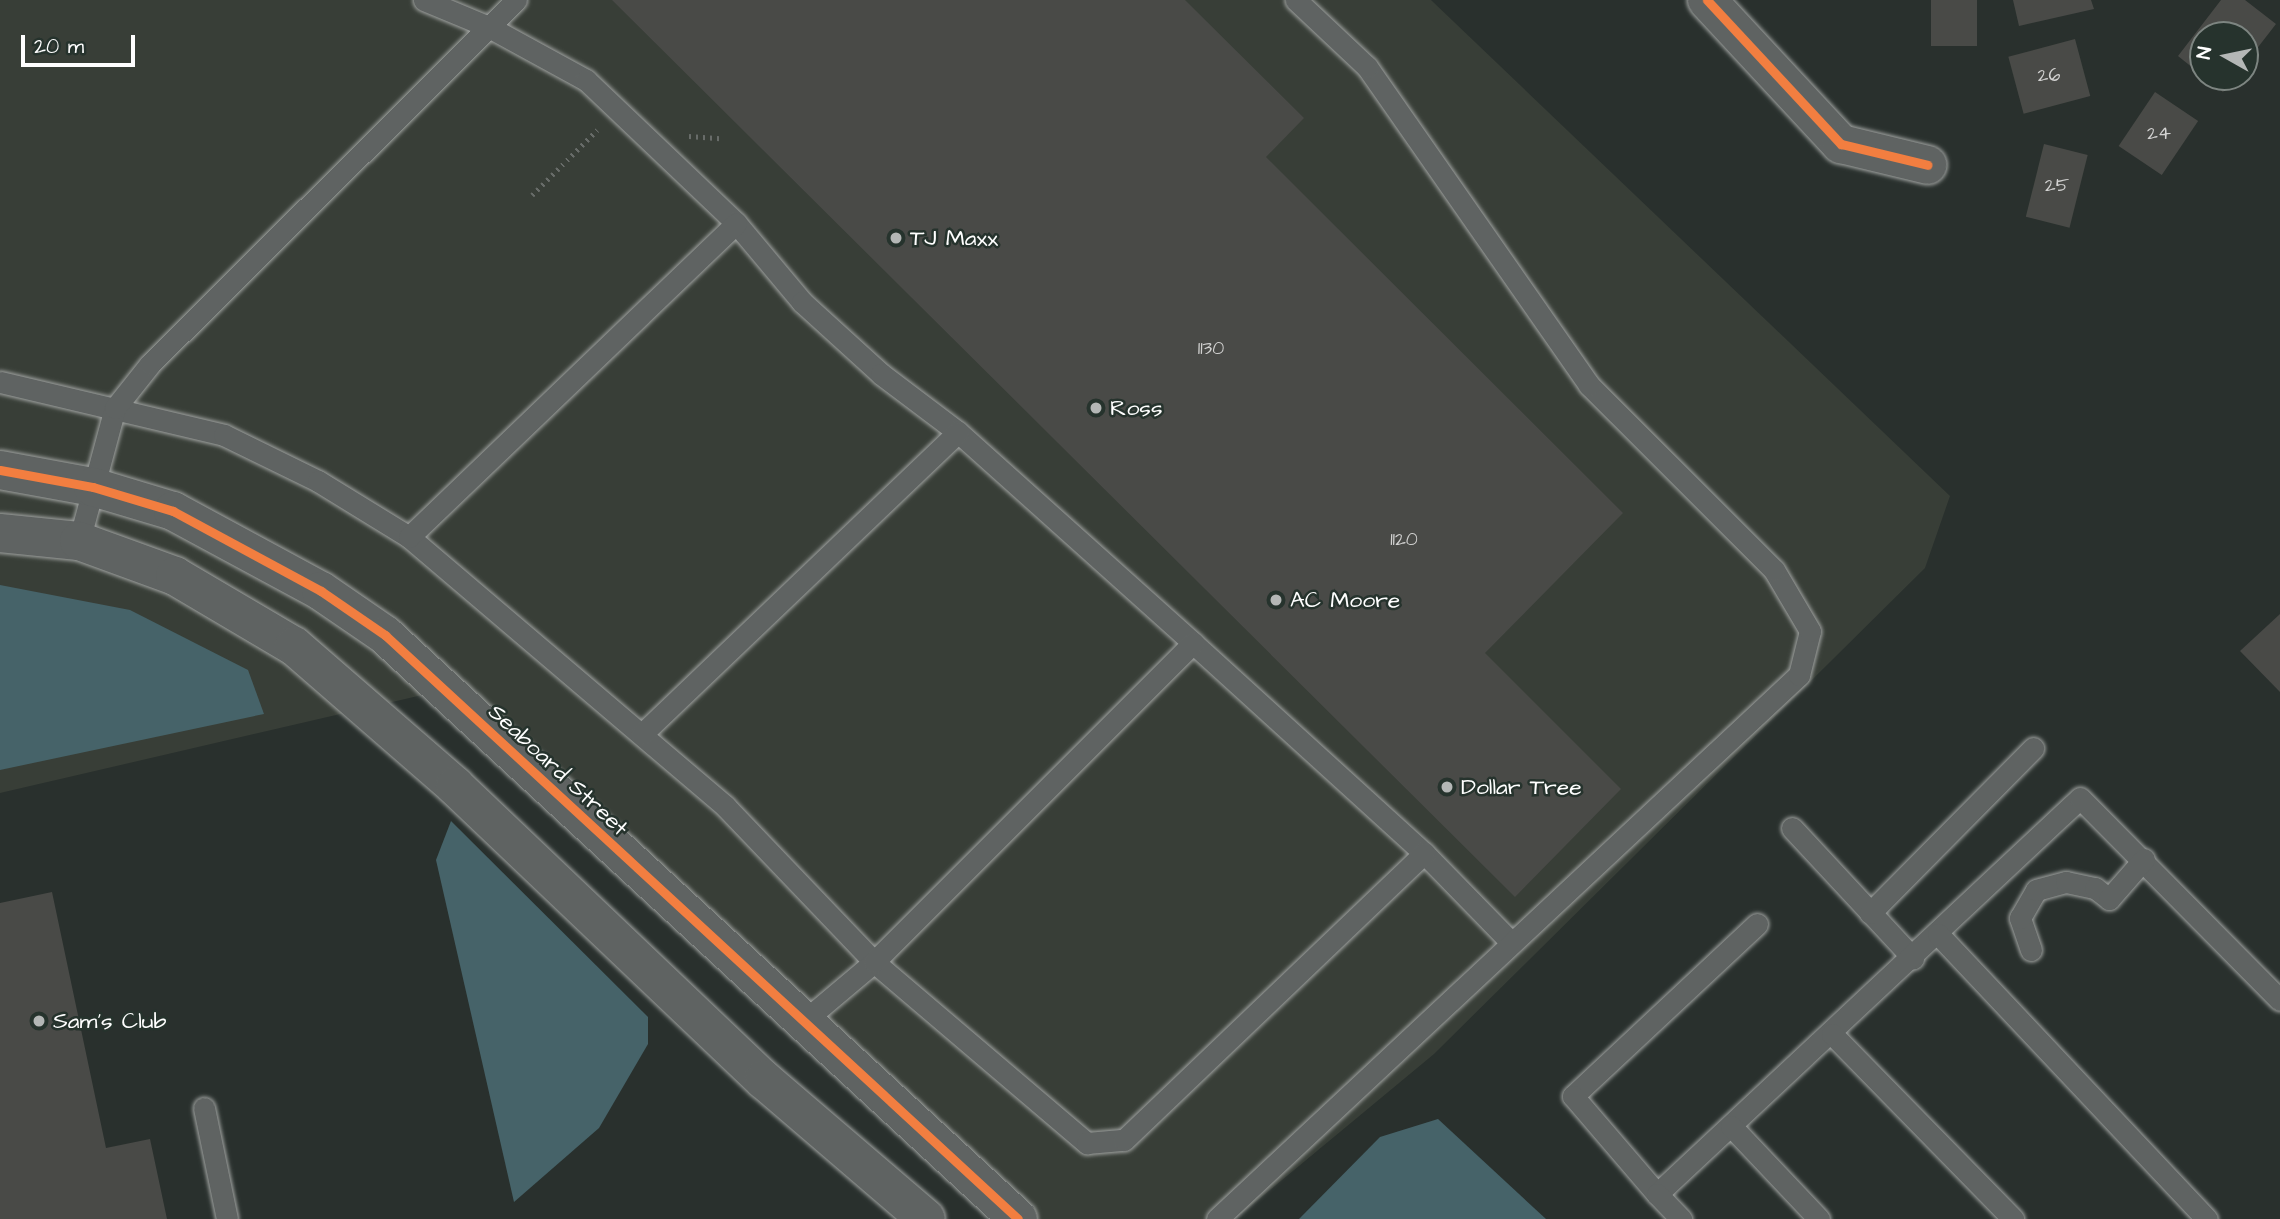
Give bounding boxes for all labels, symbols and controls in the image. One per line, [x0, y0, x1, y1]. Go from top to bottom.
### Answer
scale bar [24, 21, 138, 65]
north arrow [2189, 21, 2259, 91]
text: 20 m [34, 32, 84, 61]
text: N [2190, 45, 2219, 61]
house number: 26 [2038, 65, 2060, 87]
house number: 24 [2147, 123, 2171, 145]
house number: 25 [2045, 175, 2069, 197]
place label: TJ Maxx [910, 224, 998, 252]
marker: TJ Maxx [888, 230, 904, 246]
house number: 1130 [1198, 338, 1224, 360]
place label: Ross [1110, 394, 1162, 422]
marker: Ross [1088, 400, 1104, 416]
house number: 1120 [1390, 529, 1418, 551]
place label: AC Moore [1290, 586, 1400, 614]
marker: AC Moore [1268, 592, 1284, 608]
street label: Seaboard Street [482, 698, 634, 842]
place label: Dollar Tree [1461, 773, 1582, 801]
marker: Dollar Tree [1439, 779, 1455, 795]
place label: Sam's Club [53, 1007, 166, 1035]
marker: Sam's Club [31, 1013, 47, 1029]

